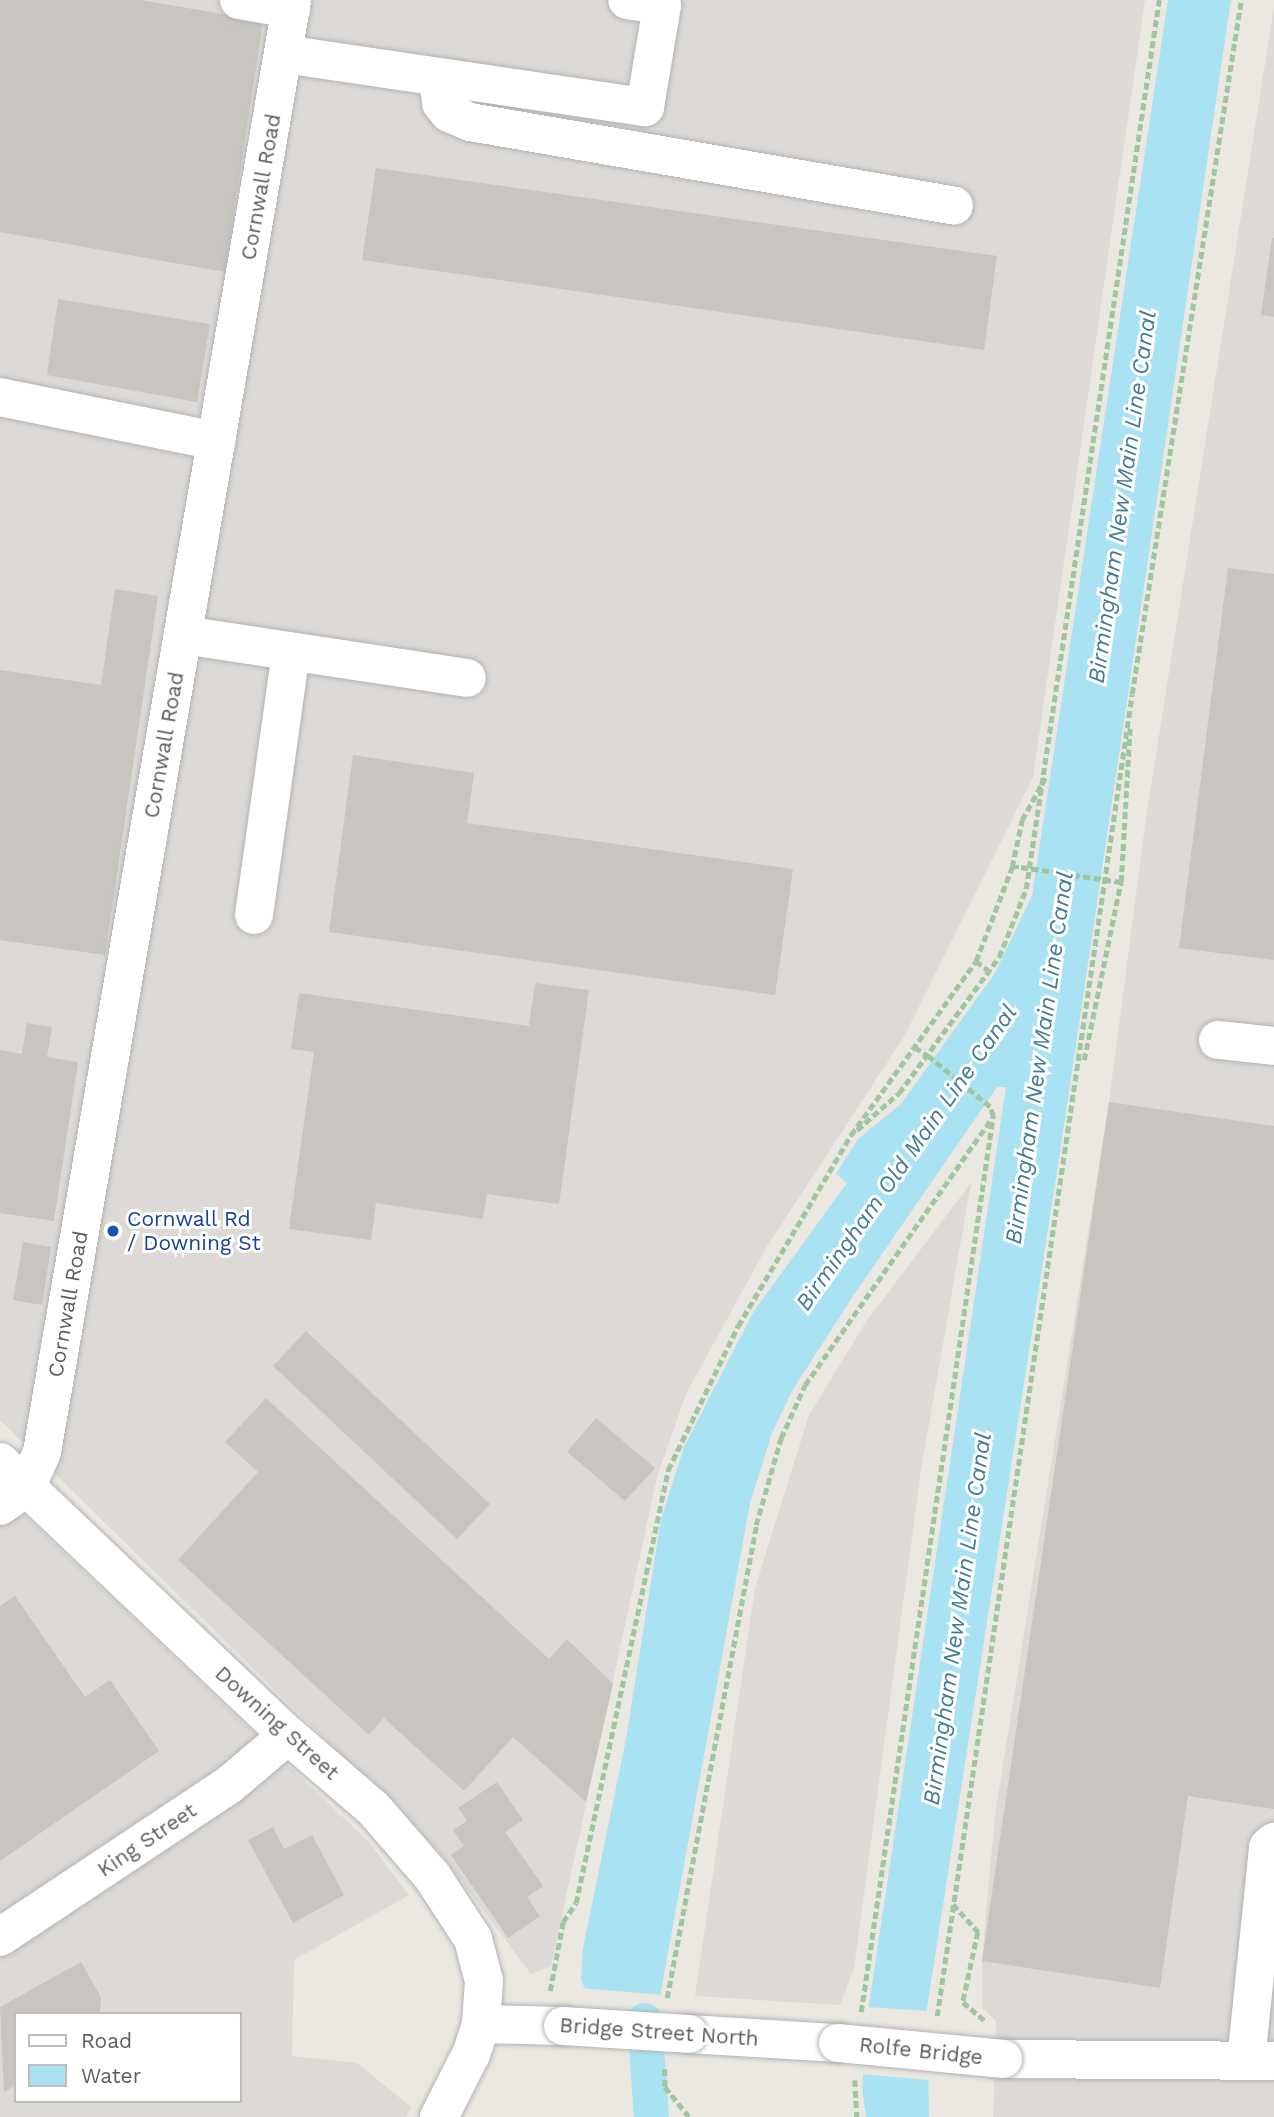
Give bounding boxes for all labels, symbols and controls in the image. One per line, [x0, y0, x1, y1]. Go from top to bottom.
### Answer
street label: Cornwall Road [236, 111, 286, 263]
water label: Birmingham New Main Line Canal [1083, 309, 1163, 685]
street label: Cornwall Road [139, 669, 189, 821]
water label: Birmingham New Main Line Canal [1000, 870, 1080, 1246]
water label: Birmingham Old Main Line Canal [791, 1000, 1023, 1316]
place label: Cornwall Rd / Downing St [127, 1206, 260, 1256]
marker: Cornwall Rd / Downing St [105, 1223, 121, 1239]
street label: Cornwall Road [43, 1228, 93, 1380]
water label: Birmingham New Main Line Canal [918, 1431, 998, 1807]
street label: Downing Street [210, 1661, 344, 1785]
street label: King Street [93, 1798, 201, 1882]
legend [14, 2012, 242, 2103]
street label: Bridge Street North [559, 2012, 759, 2052]
text: Road [81, 2028, 132, 2053]
street label: Rolfe Bridge [858, 2032, 984, 2070]
text: Water [81, 2063, 141, 2088]

